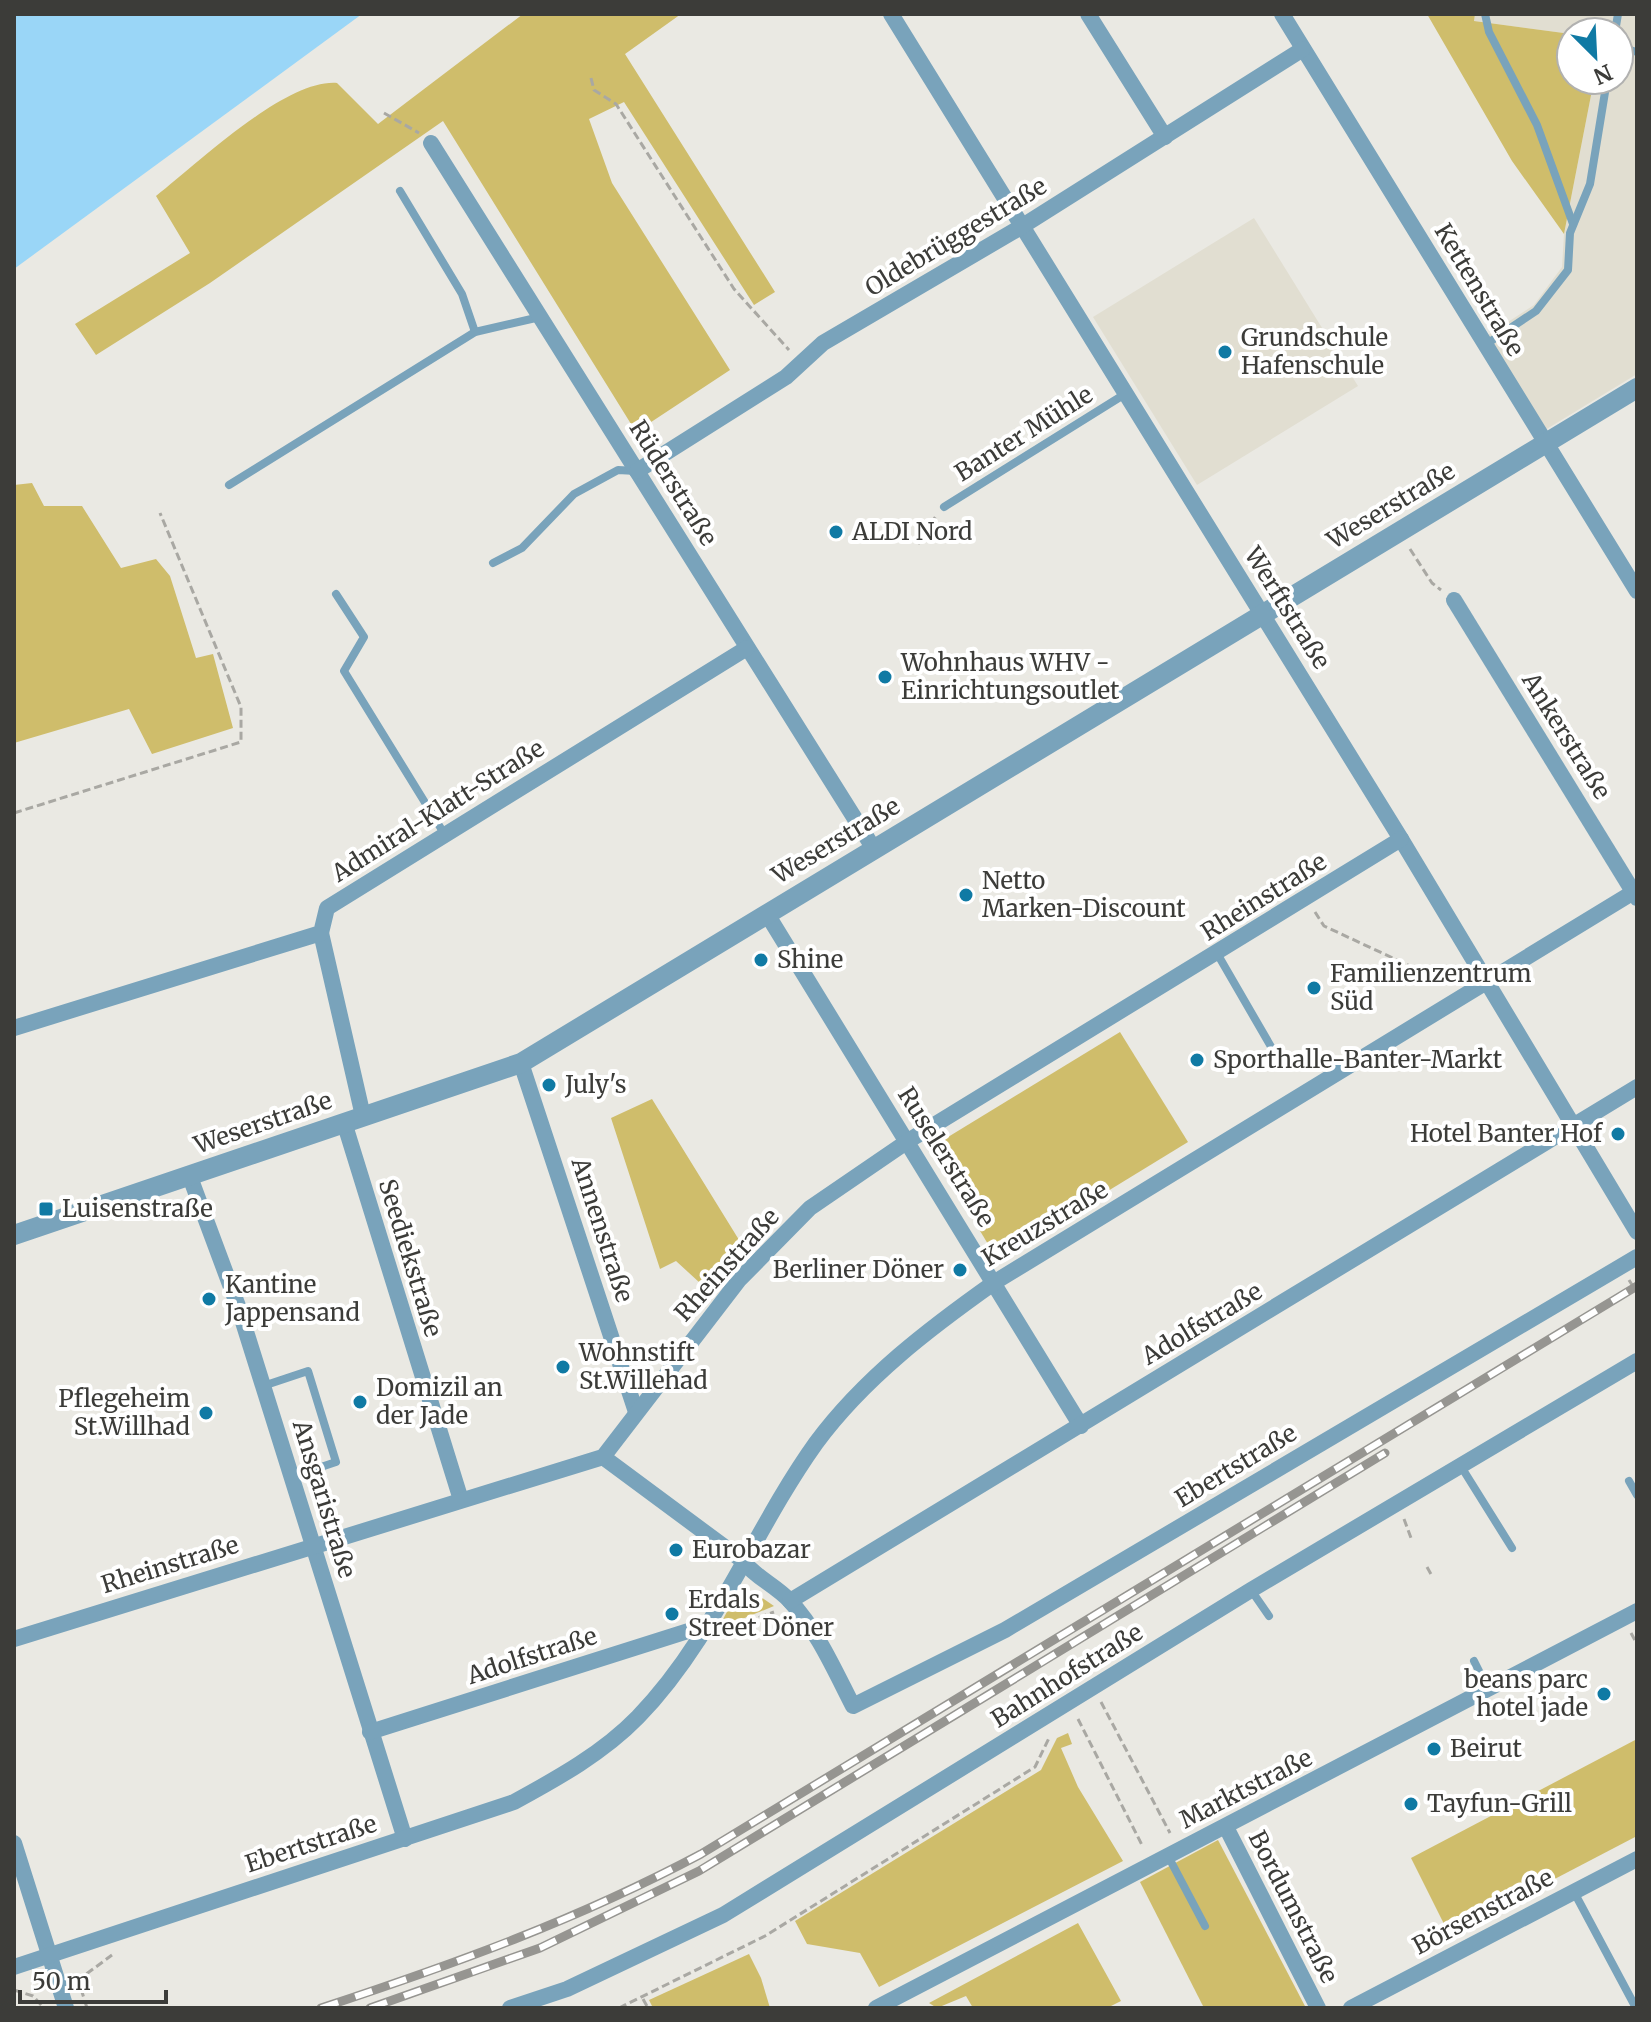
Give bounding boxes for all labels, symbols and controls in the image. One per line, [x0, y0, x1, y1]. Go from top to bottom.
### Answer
north arrow [1555, 16, 1635, 96]
text: N [1589, 58, 1617, 91]
street label: Oldebrüggestraße [859, 170, 1052, 303]
street label: Kettenstraße [1428, 218, 1531, 362]
place label: Grundschule Hafenschule [1241, 322, 1388, 381]
marker: Grundschule Hafenschule [1216, 343, 1234, 361]
street label: Banter Mühle [949, 379, 1098, 488]
street label: Rüderstraße [623, 414, 724, 551]
street label: Weserstraße [1320, 455, 1460, 556]
place label: ALDI Nord [851, 516, 973, 547]
marker: ALDI Nord [827, 523, 845, 541]
street label: Werftstraße [1237, 540, 1337, 675]
place label: Wohnhaus WHV - Einrichtungsoutlet [900, 647, 1120, 706]
street label: Ankerstraße [1515, 666, 1618, 805]
marker: Wohnhaus WHV - Einrichtungsoutlet [876, 668, 894, 686]
street label: Admiral-Klatt-Straße [325, 733, 550, 889]
street label: Weserstraße [765, 790, 905, 891]
street label: Rheinstraße [1195, 846, 1332, 947]
place label: Netto Marken-Discount [982, 865, 1186, 924]
marker: Netto Marken-Discount [957, 886, 975, 904]
place label: Shine [777, 944, 843, 975]
marker: Shine [752, 951, 770, 969]
place label: Familienzentrum Süd [1330, 958, 1532, 1017]
marker: Familienzentrum Süd [1305, 979, 1323, 997]
place label: Sporthalle-Banter-Markt [1213, 1044, 1503, 1075]
marker: Sporthalle-Banter-Markt [1188, 1051, 1206, 1069]
place label: July's [564, 1069, 627, 1100]
marker: July's [540, 1076, 558, 1094]
street label: Ruselerstraße [891, 1081, 1002, 1232]
street label: Weserstraße [189, 1084, 336, 1161]
place label: Hotel Banter Hof [1410, 1118, 1603, 1149]
marker: Hotel Banter Hof [1609, 1125, 1627, 1143]
street label: Annenstraße [564, 1153, 640, 1306]
street label: Kreuzstraße [976, 1174, 1113, 1273]
street label: Seediekstraße [372, 1175, 449, 1341]
place label: Luisenstraße [62, 1193, 213, 1224]
marker: Luisenstraße [37, 1200, 55, 1218]
street label: Rheinstraße [668, 1202, 786, 1328]
place label: Berliner Döner [773, 1254, 944, 1285]
marker: Berliner Döner [951, 1261, 969, 1279]
place label: Kantine Jappensand [224, 1269, 360, 1328]
street label: Adolfstraße [1135, 1276, 1267, 1372]
marker: Kantine Jappensand [200, 1290, 218, 1308]
place label: Wohnstift St.Willehad [578, 1337, 708, 1396]
marker: Wohnstift St.Willehad [554, 1358, 572, 1376]
place label: Domizil an der Jade [376, 1372, 503, 1431]
place label: Pflegeheim St.Willhad [58, 1383, 190, 1442]
marker: Domizil an der Jade [351, 1393, 369, 1411]
marker: Pflegeheim St.Willhad [197, 1404, 215, 1422]
street label: Ansgaristraße [285, 1415, 363, 1582]
street label: Ebertstraße [1169, 1417, 1302, 1514]
street label: Rheinstraße [97, 1529, 242, 1600]
place label: Eurobazar [692, 1534, 811, 1565]
marker: Eurobazar [667, 1541, 685, 1559]
place label: Erdals Street Döner [688, 1584, 834, 1643]
marker: Erdals Street Döner [663, 1605, 681, 1623]
street label: Bahnhofstraße [985, 1617, 1148, 1735]
street label: Adolfstraße [462, 1620, 601, 1691]
place label: beans parc hotel jade [1463, 1664, 1588, 1723]
marker: beans parc hotel jade [1595, 1685, 1613, 1703]
place label: Beirut [1450, 1733, 1523, 1764]
marker: Beirut [1425, 1740, 1443, 1758]
street label: Marktstraße [1174, 1742, 1317, 1835]
place label: Tayfun-Grill [1427, 1788, 1572, 1819]
marker: Tayfun-Grill [1402, 1795, 1420, 1813]
street label: Ebertstraße [241, 1808, 380, 1879]
street label: Bordumstraße [1242, 1825, 1345, 1988]
street label: Börsenstraße [1407, 1862, 1558, 1962]
scale bar [20, 1954, 166, 2004]
text: 50 m [32, 1966, 91, 1997]

